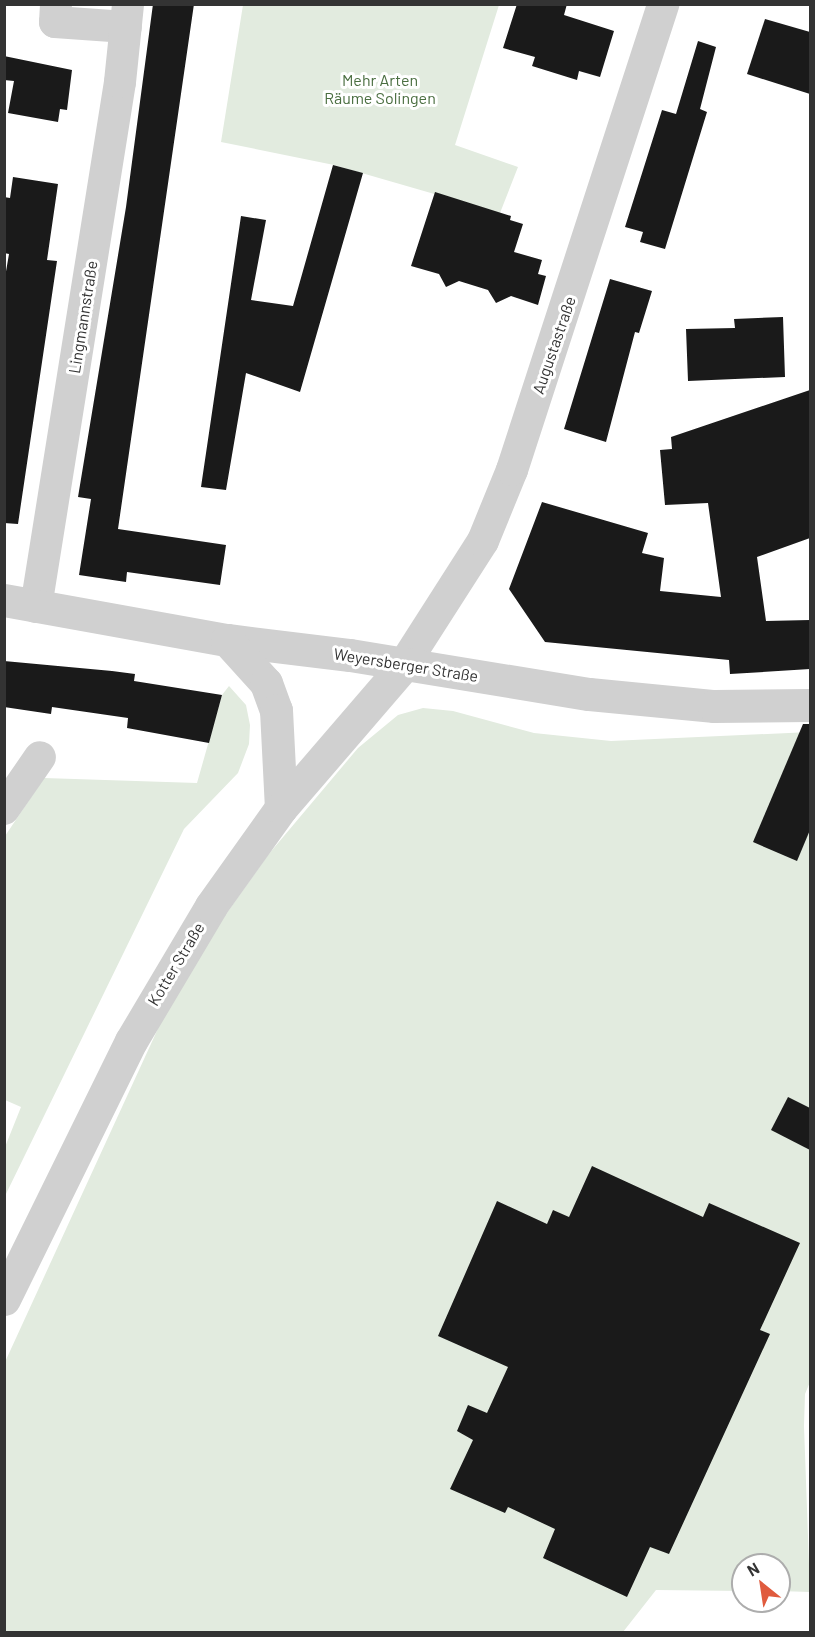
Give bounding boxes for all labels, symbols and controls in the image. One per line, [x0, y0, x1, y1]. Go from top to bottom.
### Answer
park label: Mehr Arten Räume Solingen [324, 70, 436, 108]
street label: Lingmannstraße [65, 259, 101, 375]
street label: Augustastraße [528, 294, 580, 396]
street label: Weyersberger Straße [332, 644, 480, 686]
street label: Kotter Straße [144, 919, 208, 1009]
north arrow [731, 1553, 791, 1613]
text: N [743, 1558, 762, 1580]

